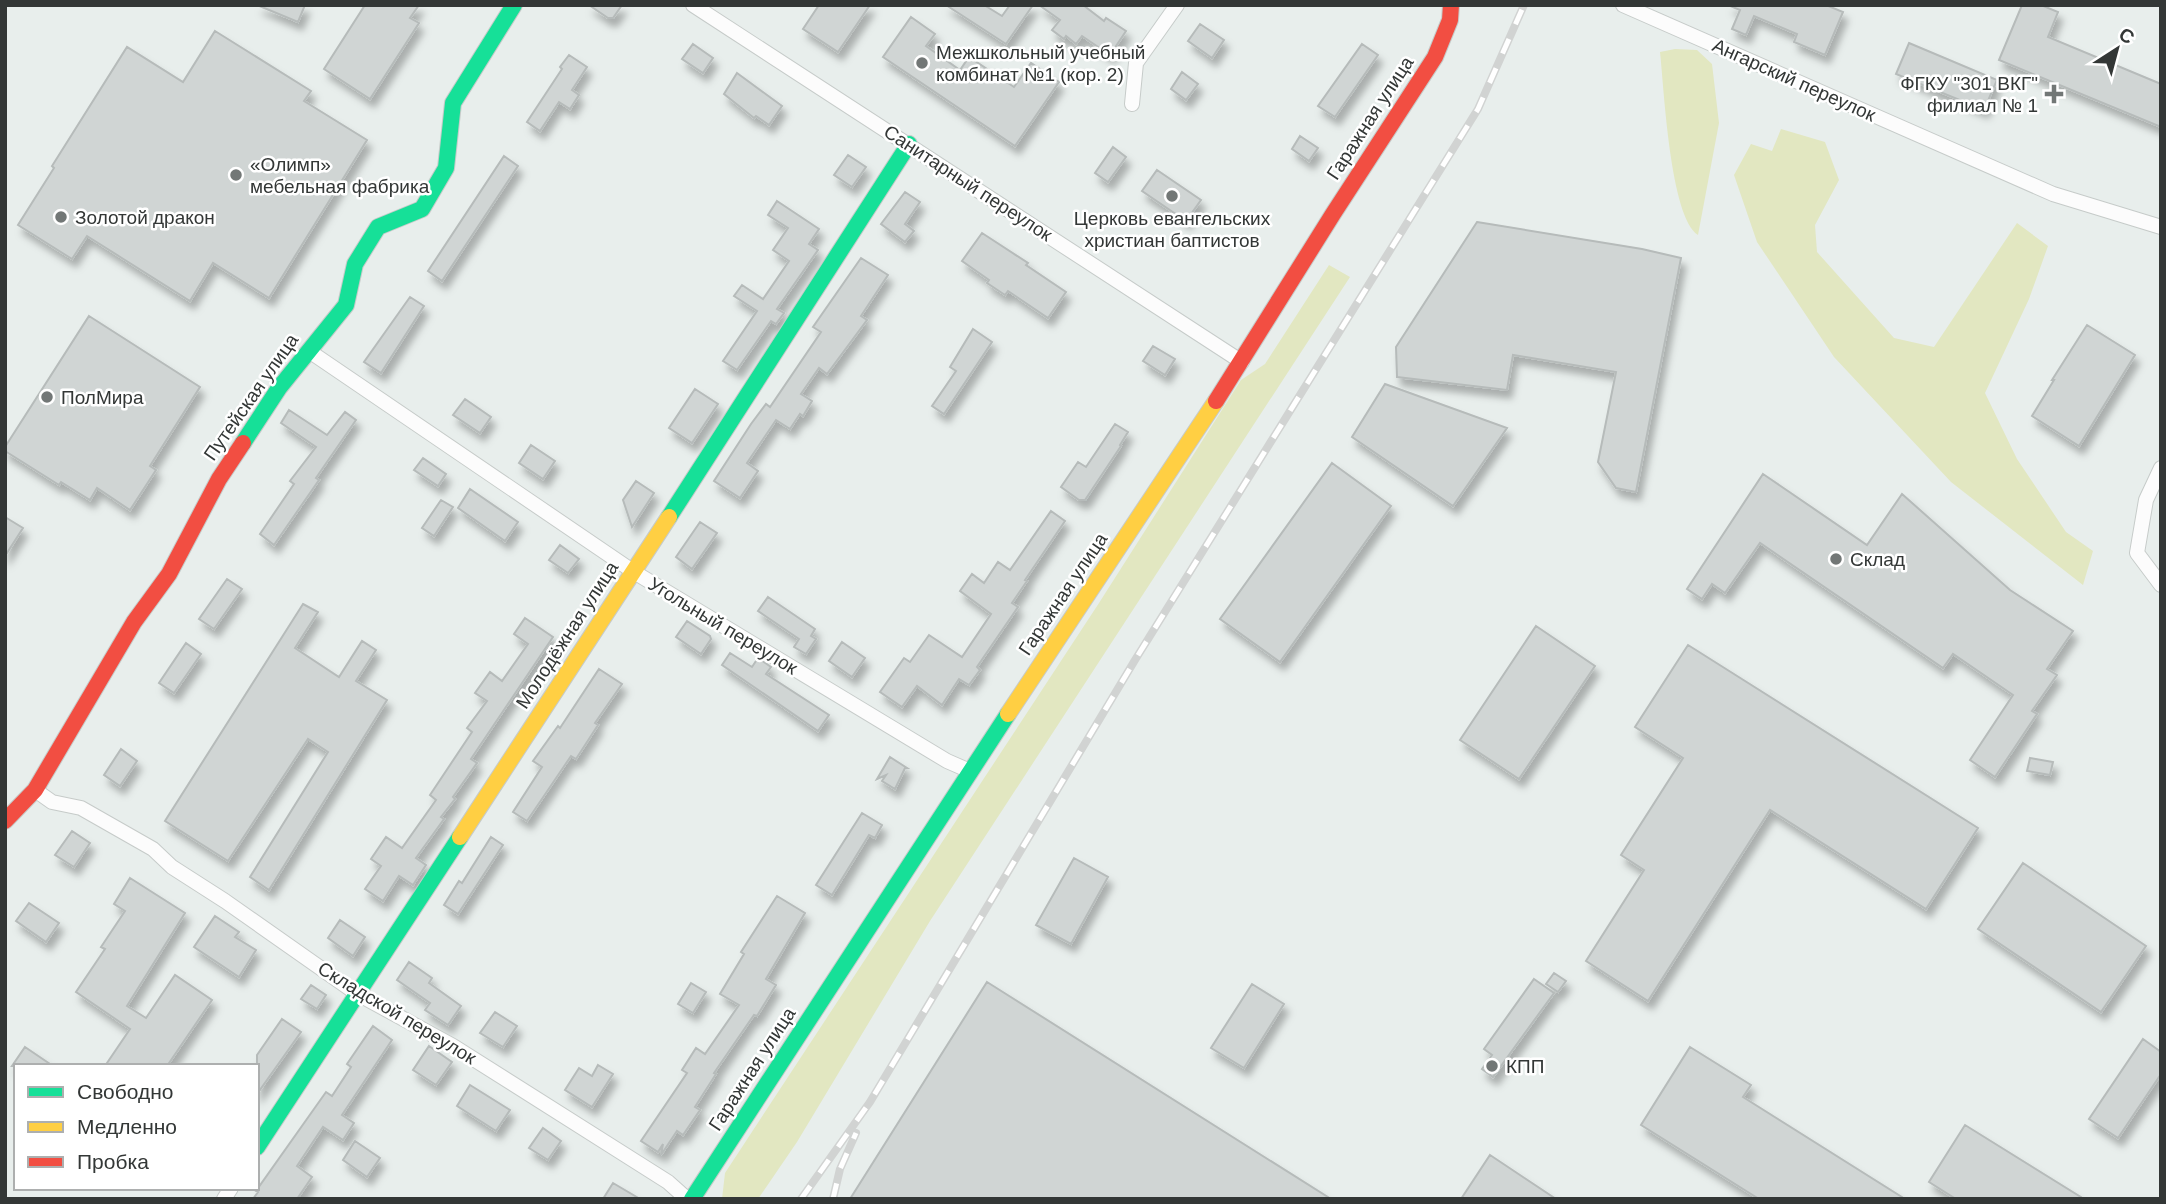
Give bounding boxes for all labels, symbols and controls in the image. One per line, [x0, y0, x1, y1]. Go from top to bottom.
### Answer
north arrow [2082, 14, 2152, 84]
text: С [2115, 23, 2139, 48]
street label: Ангарский переулок [1709, 35, 1879, 126]
place label: Межшкольный учебный комбинат №1 (кор. 2) [936, 42, 1145, 85]
street label: Гаражная улица [1322, 52, 1418, 183]
marker: Межшкольный учебный комбинат №1 (кор. 2) [914, 55, 930, 71]
place label: ФГКУ "301 ВКГ" филиал № 1 [1900, 73, 2038, 116]
marker: ФГКУ "301 ВКГ" филиал № 1 [2044, 84, 2064, 104]
street label: Санитарный переулок [880, 121, 1057, 246]
place label: «Олимп» мебельная фабрика [250, 154, 430, 197]
marker: «Олимп» мебельная фабрика [228, 167, 244, 183]
marker: Церковь евангельских христиан баптистов [1164, 188, 1180, 204]
place label: Золотой дракон [75, 207, 215, 228]
place label: Церковь евангельских христиан баптистов [1074, 208, 1271, 251]
marker: Золотой дракон [53, 209, 69, 225]
street label: Путейская улица [200, 329, 303, 464]
place label: ПолМира [61, 387, 144, 408]
marker: ПолМира [39, 389, 55, 405]
street label: Гаражная улица [1014, 529, 1112, 659]
place label: Склад [1850, 549, 1905, 570]
marker: Склад [1828, 551, 1844, 567]
street label: Молодёжная улица [512, 557, 623, 712]
street label: Угольный переулок [645, 573, 802, 679]
street label: Складской переулок [314, 958, 480, 1069]
street label: Гаражная улица [704, 1003, 800, 1134]
place label: КПП [1506, 1056, 1544, 1077]
marker: КПП [1484, 1058, 1500, 1074]
legend [14, 1064, 259, 1190]
text: Свободно [77, 1080, 174, 1103]
text: Медленно [77, 1115, 177, 1138]
text: Пробка [77, 1150, 149, 1173]

